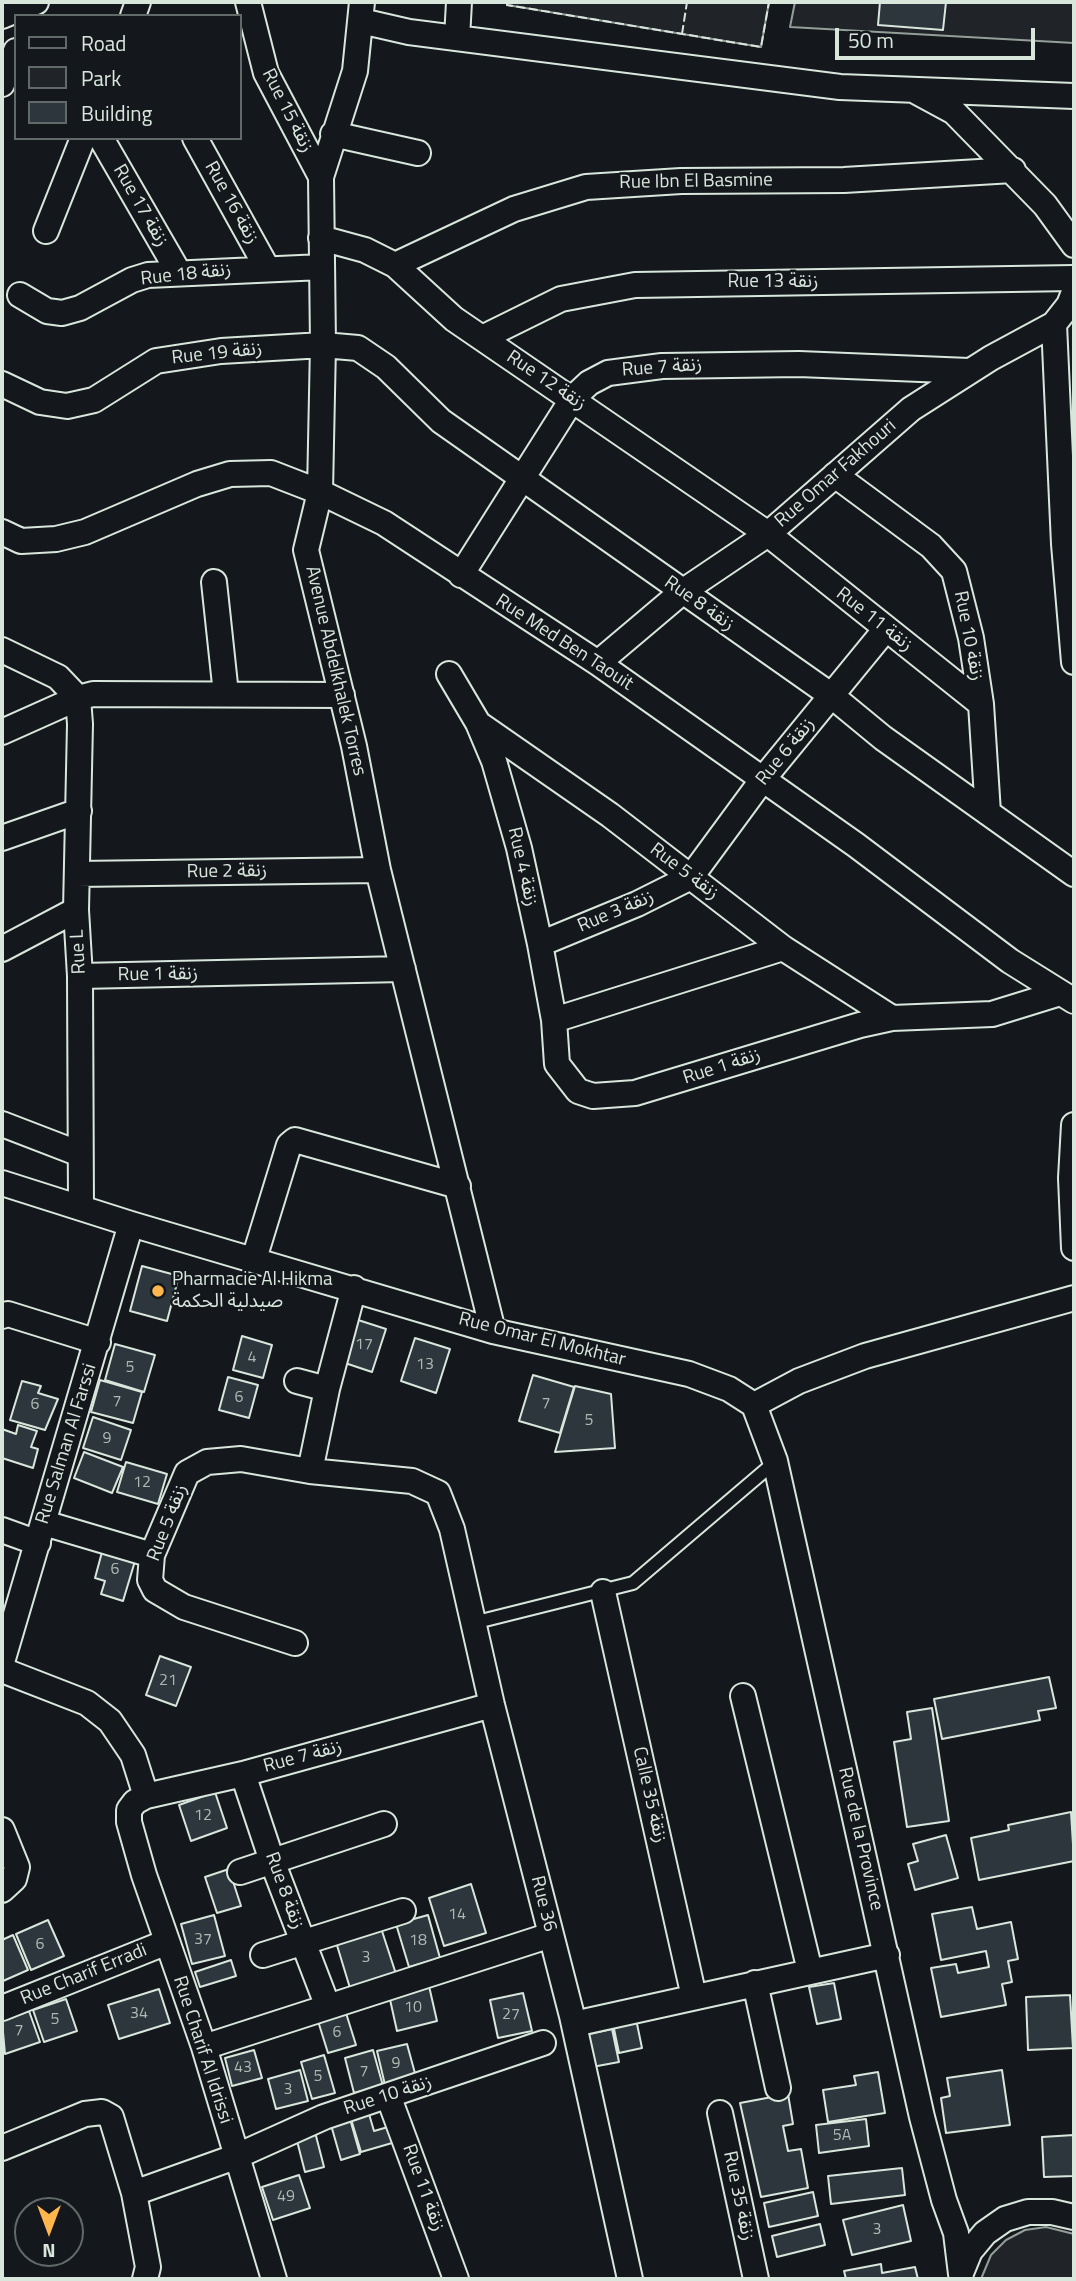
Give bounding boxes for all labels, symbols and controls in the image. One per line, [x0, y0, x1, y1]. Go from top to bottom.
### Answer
legend [14, 14, 242, 140]
scale bar [838, 14, 1038, 58]
text: 50 m [848, 24, 894, 56]
text: Road [81, 27, 126, 59]
text: Park [81, 62, 121, 94]
street label: Rue 15 زنقة [256, 65, 318, 157]
text: Building [81, 97, 152, 129]
street label: Rue 16 زنقة [199, 158, 263, 248]
street label: Rue 17 زنقة [107, 161, 173, 251]
street label: Rue Ibn El Basmine [619, 169, 773, 195]
street label: Rue 18 زنقة [139, 259, 233, 291]
street label: Rue 13 زنقة [727, 271, 819, 293]
street label: Rue 19 زنقة [170, 338, 264, 370]
street label: Rue 12 زنقة [502, 346, 590, 416]
street label: Rue 7 زنقة [621, 354, 703, 382]
street label: Rue Omar Fakhouri [771, 415, 901, 533]
street label: Avenue Abdelkhalek Torres [300, 564, 370, 778]
street label: Rue 8 زنقة [659, 572, 739, 636]
street label: Rue 11 زنقة [831, 583, 917, 657]
street label: Rue 10 زنقة [948, 589, 988, 683]
street label: Rue Med Ben Taouit [491, 590, 637, 696]
street label: Rue 6 زنقة [752, 714, 820, 790]
street label: Rue 4 زنقة [502, 825, 542, 909]
street label: Rue 5 زنقة [645, 839, 723, 905]
street label: Rue 2 زنقة [187, 860, 267, 884]
street label: Rue 3 زنقة [575, 886, 657, 938]
street label: Rue L [66, 929, 92, 975]
street label: Rue 1 زنقة [118, 963, 198, 987]
street label: Rue 1 زنقة [680, 1044, 764, 1090]
place label: Pharmacie Al Hikma صيدلية الحكمة [172, 1269, 333, 1313]
marker: Pharmacie Al Hikma صيدلية الحكمة [150, 1283, 166, 1299]
street label: Rue Omar El Mokhtar [456, 1308, 628, 1372]
house number: 17 [355, 1335, 373, 1355]
house number: 4 [248, 1348, 256, 1368]
house number: 13 [416, 1355, 434, 1375]
house number: 5 [126, 1358, 134, 1378]
street label: Rue Salman Al Farssi [32, 1361, 102, 1527]
house number: 6 [235, 1388, 243, 1408]
house number: 7 [113, 1392, 121, 1412]
house number: 7 [542, 1394, 550, 1414]
house number: 6 [31, 1395, 39, 1415]
house number: 5 [585, 1411, 593, 1431]
house number: 9 [103, 1429, 111, 1449]
house number: 12 [133, 1473, 151, 1493]
street label: Rue 5 زنقة [143, 1481, 193, 1565]
house number: 6 [111, 1560, 119, 1580]
house number: 21 [159, 1671, 177, 1691]
street label: Rue 7 زنقة [261, 1736, 345, 1778]
street label: Calle 35 زنقة [627, 1745, 671, 1845]
street label: Rue de la Province [832, 1765, 888, 1913]
house number: 12 [194, 1806, 212, 1826]
street label: Rue 8 زنقة [260, 1849, 308, 1933]
street label: Rue 36 [525, 1874, 561, 1934]
house number: 14 [448, 1905, 466, 1925]
house number: 37 [194, 1930, 212, 1950]
house number: 18 [409, 1931, 427, 1951]
house number: 6 [36, 1935, 44, 1955]
street label: Rue Charif Erradi [18, 1939, 150, 2011]
house number: 3 [362, 1948, 370, 1968]
street label: Rue Charif Al Idrissi [167, 1973, 237, 2127]
house number: 10 [404, 1998, 422, 2018]
house number: 34 [130, 2004, 148, 2024]
house number: 27 [502, 2005, 520, 2025]
house number: 5 [51, 2010, 59, 2030]
house number: 7 [15, 2021, 23, 2041]
house number: 6 [333, 2023, 341, 2043]
house number: 9 [392, 2054, 400, 2074]
house number: 43 [234, 2058, 252, 2078]
house number: 7 [360, 2062, 368, 2082]
house number: 5 [314, 2067, 322, 2087]
street label: Rue 10 زنقة [341, 2071, 435, 2121]
house number: 3 [284, 2080, 292, 2100]
house number: 5A [833, 2126, 851, 2146]
street label: Rue 11 زنقة [397, 2141, 449, 2235]
street label: Rue 35 زنقة [717, 2149, 759, 2243]
house number: 49 [277, 2187, 295, 2207]
north arrow [14, 2197, 84, 2267]
house number: 3 [873, 2220, 881, 2240]
text: N [42, 2237, 56, 2266]

